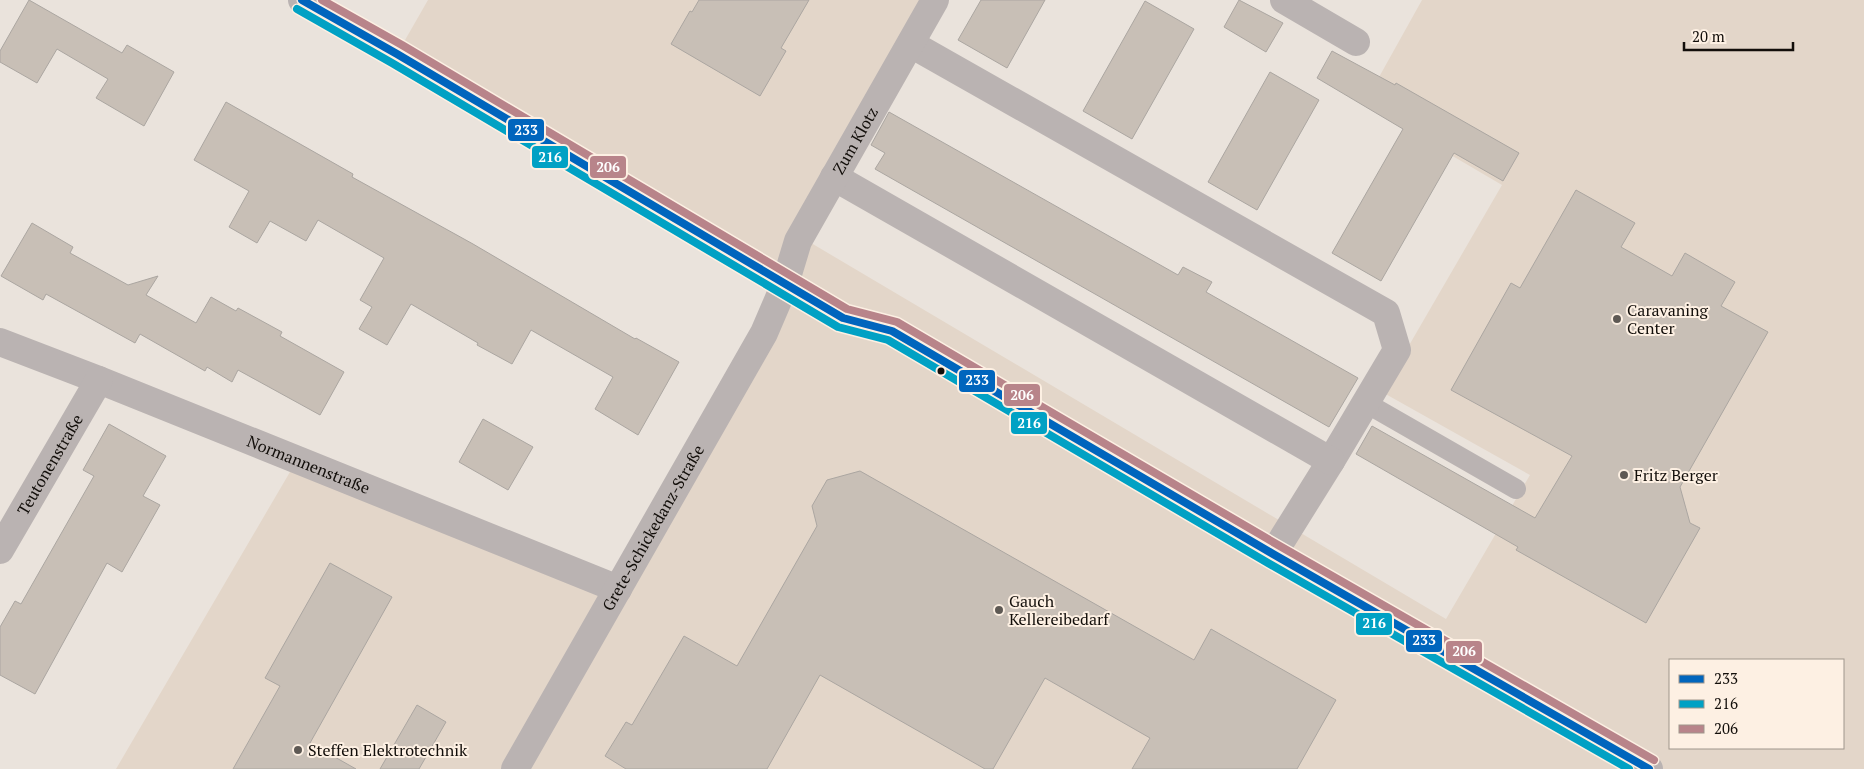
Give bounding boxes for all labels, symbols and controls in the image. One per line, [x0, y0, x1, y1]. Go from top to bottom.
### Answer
scale bar [1684, 20, 1793, 52]
text: 20 m [1692, 26, 1725, 46]
street label: Zum Klotz [827, 103, 883, 178]
line badge: 233 [507, 118, 545, 142]
text: 233 [514, 120, 538, 139]
line badge: 216 [531, 145, 569, 169]
text: 216 [538, 147, 562, 166]
line badge: 206 [589, 155, 627, 179]
text: 206 [596, 157, 620, 176]
place label: Caravaning Center [1627, 299, 1709, 339]
marker: Caravaning Center [1611, 313, 1623, 325]
unlabelled marker [936, 366, 946, 376]
line badge: 233 [958, 369, 996, 393]
text: 233 [965, 370, 989, 389]
line badge: 206 [1003, 383, 1041, 407]
text: 206 [1010, 385, 1034, 404]
street label: Teutonenstraße [12, 410, 88, 519]
line badge: 216 [1010, 411, 1048, 435]
text: 216 [1017, 413, 1041, 432]
street label: Normannenstraße [244, 430, 373, 499]
street label: Grete-Schickedanz-Straße [597, 441, 709, 615]
place label: Fritz Berger [1634, 464, 1719, 486]
marker: Fritz Berger [1618, 469, 1630, 481]
place label: Gauch Kellereibedarf [1009, 590, 1110, 630]
marker: Gauch Kellereibedarf [993, 604, 1005, 616]
line badge: 216 [1355, 612, 1393, 636]
text: 216 [1362, 613, 1386, 632]
line badge: 233 [1405, 629, 1443, 653]
text: 233 [1412, 630, 1436, 649]
line badge: 206 [1445, 640, 1483, 664]
text: 206 [1452, 641, 1476, 660]
legend [1669, 659, 1844, 749]
text: 233 [1714, 668, 1738, 688]
text: 216 [1714, 693, 1738, 713]
text: 206 [1714, 718, 1738, 738]
place label: Steffen Elektrotechnik [308, 739, 468, 761]
marker: Steffen Elektrotechnik [292, 744, 304, 756]

